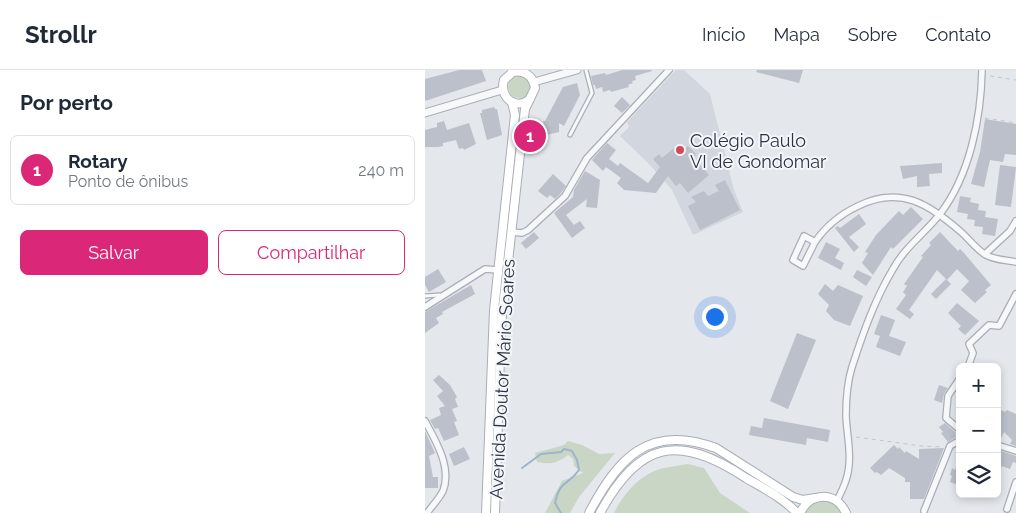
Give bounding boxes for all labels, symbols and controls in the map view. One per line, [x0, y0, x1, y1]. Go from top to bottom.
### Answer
text: Strollr [25, 20, 97, 49]
text: Início [702, 24, 745, 45]
text: Mapa [773, 24, 820, 45]
text: Sobre [848, 24, 897, 45]
text: Contato [925, 24, 991, 45]
text: Por perto [20, 90, 113, 115]
pin: 1 [514, 117, 546, 155]
place label: Colégio Paulo VI de Gondomar [690, 130, 827, 172]
marker: Colégio Paulo VI de Gondomar [674, 144, 686, 156]
text: Rotary [68, 150, 128, 172]
text: 1 [33, 161, 41, 180]
text: 240 m [358, 161, 404, 180]
text: Ponto de ônibus [68, 172, 188, 191]
button: Salvar [20, 230, 208, 275]
button: Compartilhar [218, 230, 405, 275]
street label: Avenida Doutor Mário Soares [485, 258, 519, 500]
your location [702, 304, 728, 330]
map controls [956, 363, 1001, 498]
button: + [956, 363, 1001, 408]
button: − [956, 408, 1001, 453]
button: layers [956, 453, 1001, 498]

